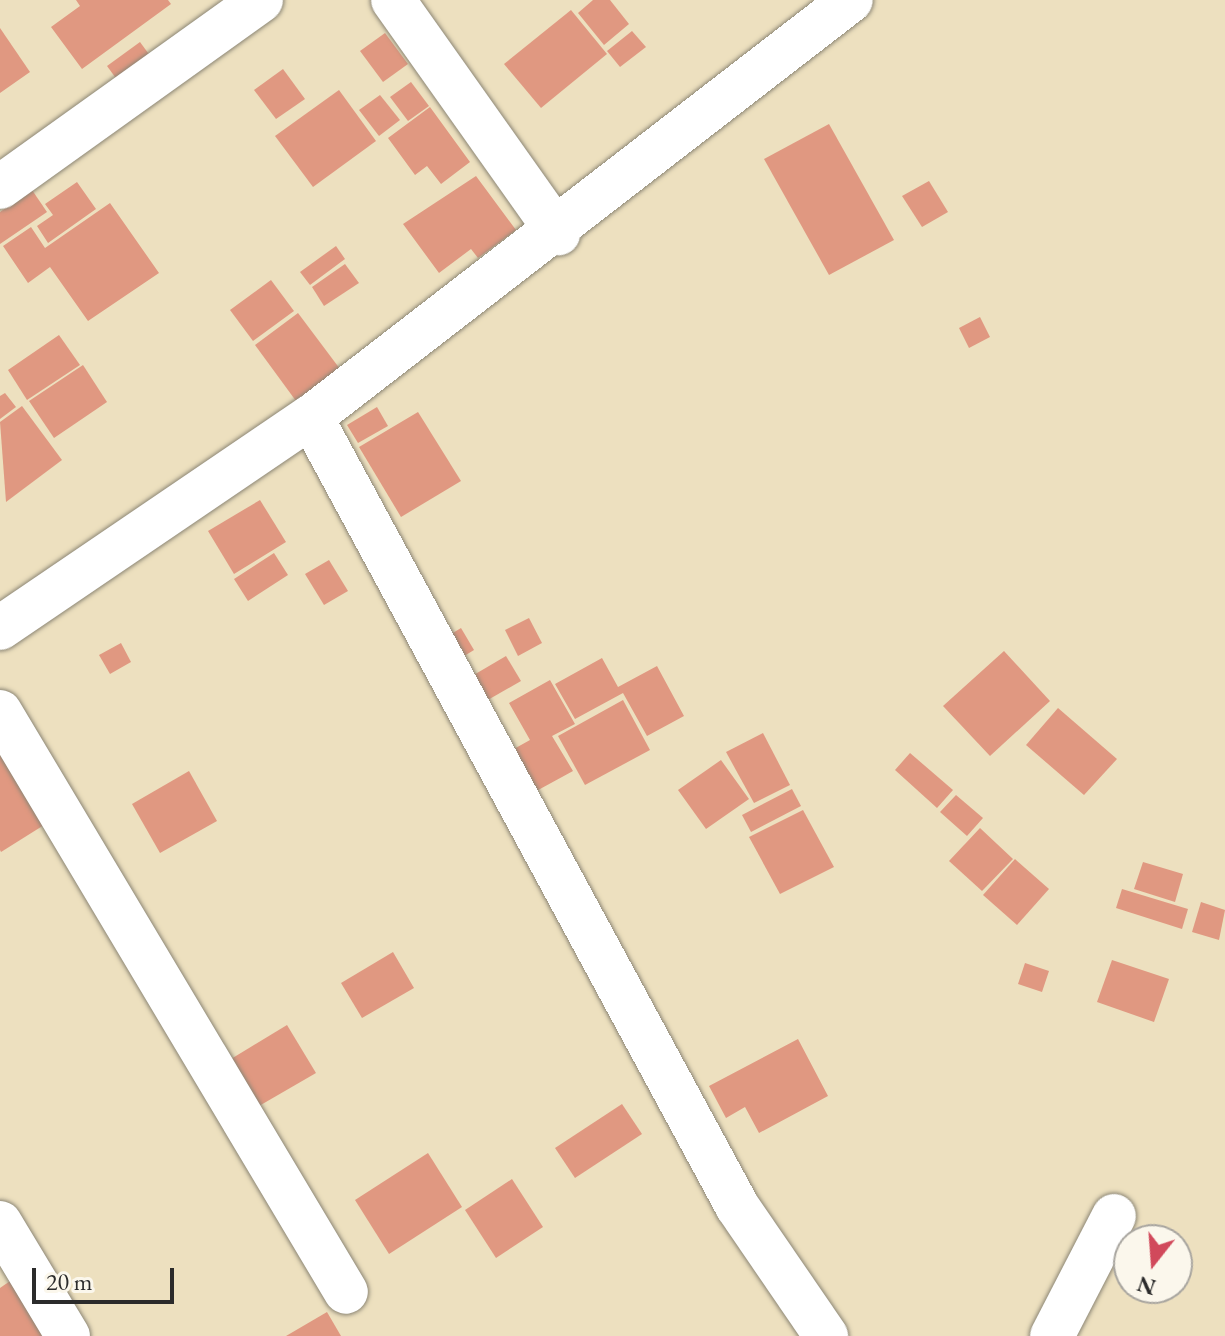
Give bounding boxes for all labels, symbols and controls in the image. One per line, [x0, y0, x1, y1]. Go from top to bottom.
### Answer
north arrow [1113, 1224, 1193, 1304]
scale bar [36, 1252, 178, 1302]
text: 20 m [46, 1266, 93, 1297]
text: N [1134, 1269, 1159, 1302]

